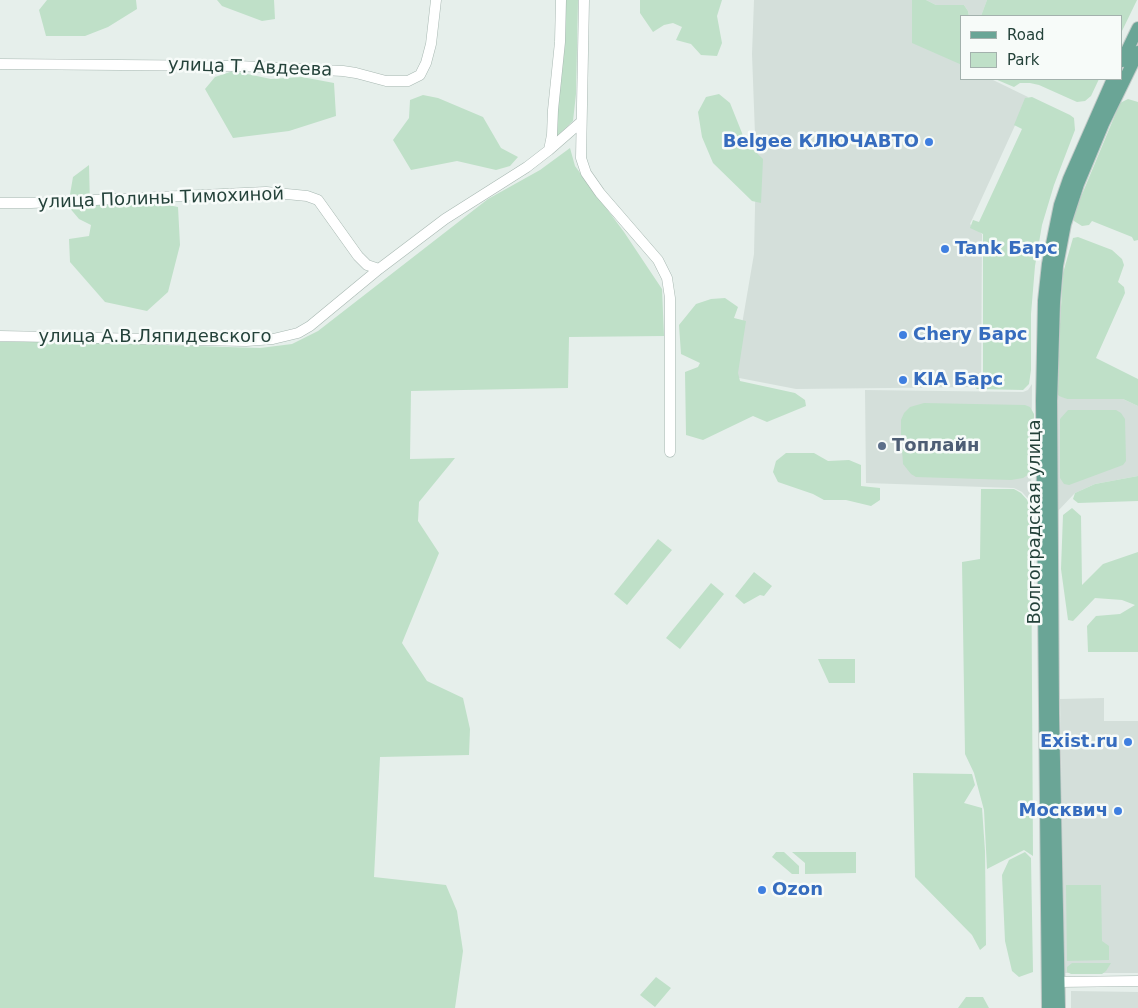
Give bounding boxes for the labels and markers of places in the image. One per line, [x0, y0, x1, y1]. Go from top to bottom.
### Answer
place label: Belgee КЛЮЧАВТО [723, 131, 919, 153]
marker: Belgee КЛЮЧАВТО [923, 136, 935, 148]
place label: Tank Барс [955, 238, 1058, 260]
marker: Tank Барс [939, 243, 951, 255]
place label: Chery Барс [913, 324, 1028, 346]
marker: Chery Барс [897, 329, 909, 341]
place label: KIA Барс [913, 369, 1003, 391]
marker: KIA Барс [897, 374, 909, 386]
place label: Топлайн [892, 435, 979, 457]
marker: Топлайн [876, 440, 888, 452]
place label: Exist.ru [1040, 731, 1118, 753]
marker: Exist.ru [1122, 736, 1134, 748]
place label: Москвич [1018, 800, 1108, 822]
marker: Москвич [1112, 805, 1124, 817]
place label: Ozon [772, 879, 823, 901]
marker: Ozon [756, 884, 768, 896]

